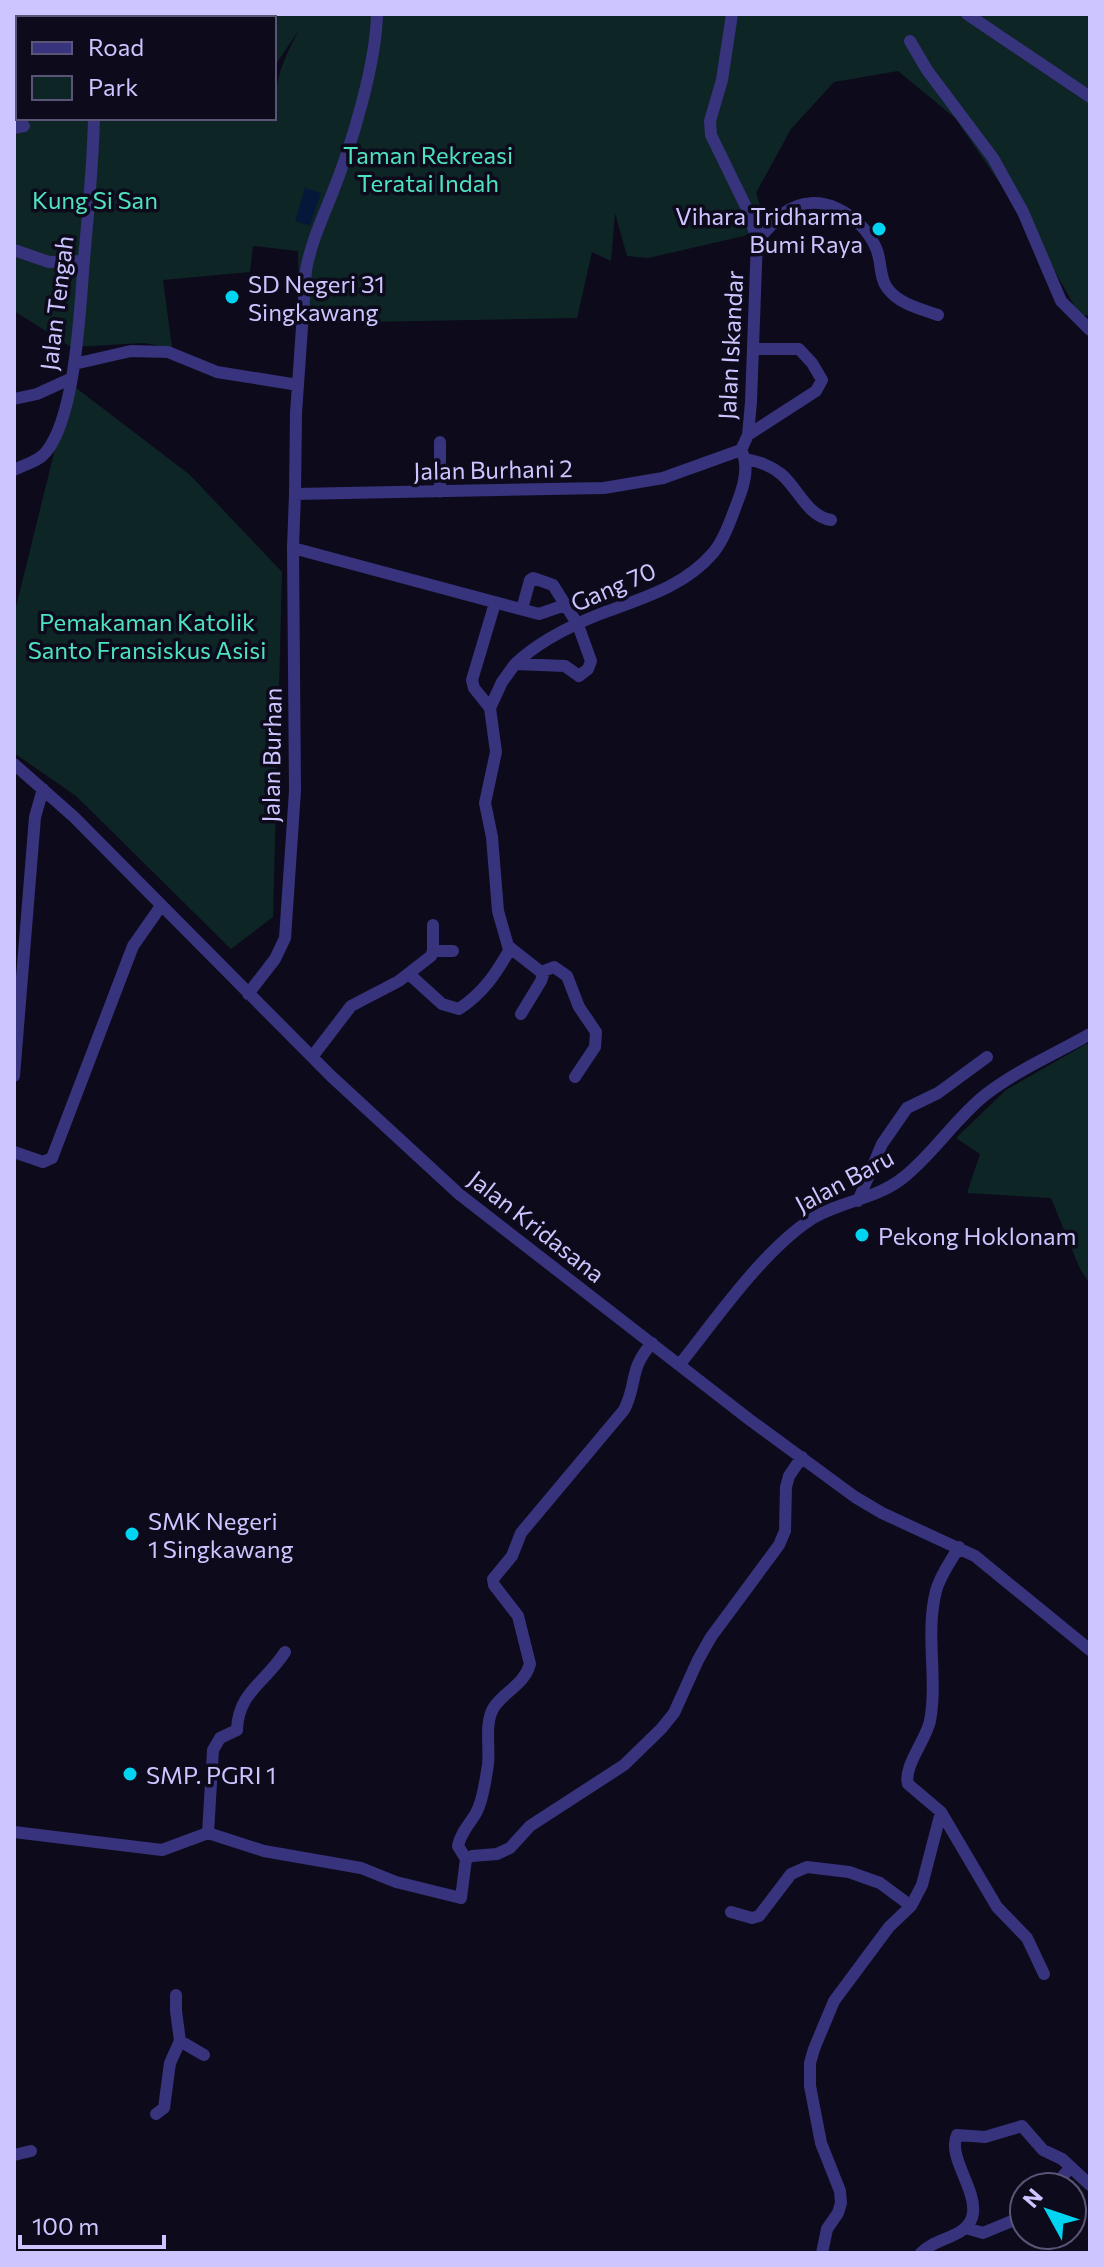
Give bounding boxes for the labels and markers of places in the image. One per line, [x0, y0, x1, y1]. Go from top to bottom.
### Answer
place label: Vihara Tridharma Bumi Raya [675, 201, 863, 258]
marker: Vihara Tridharma Bumi Raya [870, 220, 888, 238]
place label: SD Negeri 31 Singkawang [248, 269, 385, 326]
marker: SD Negeri 31 Singkawang [223, 288, 241, 306]
place label: Pekong Hoklonam [878, 1221, 1076, 1250]
marker: Pekong Hoklonam [853, 1226, 871, 1244]
place label: SMK Negeri 1 Singkawang [148, 1506, 293, 1563]
marker: SMK Negeri 1 Singkawang [123, 1525, 141, 1543]
place label: SMP. PGRI 1 [146, 1760, 276, 1789]
marker: SMP. PGRI 1 [121, 1765, 139, 1783]

